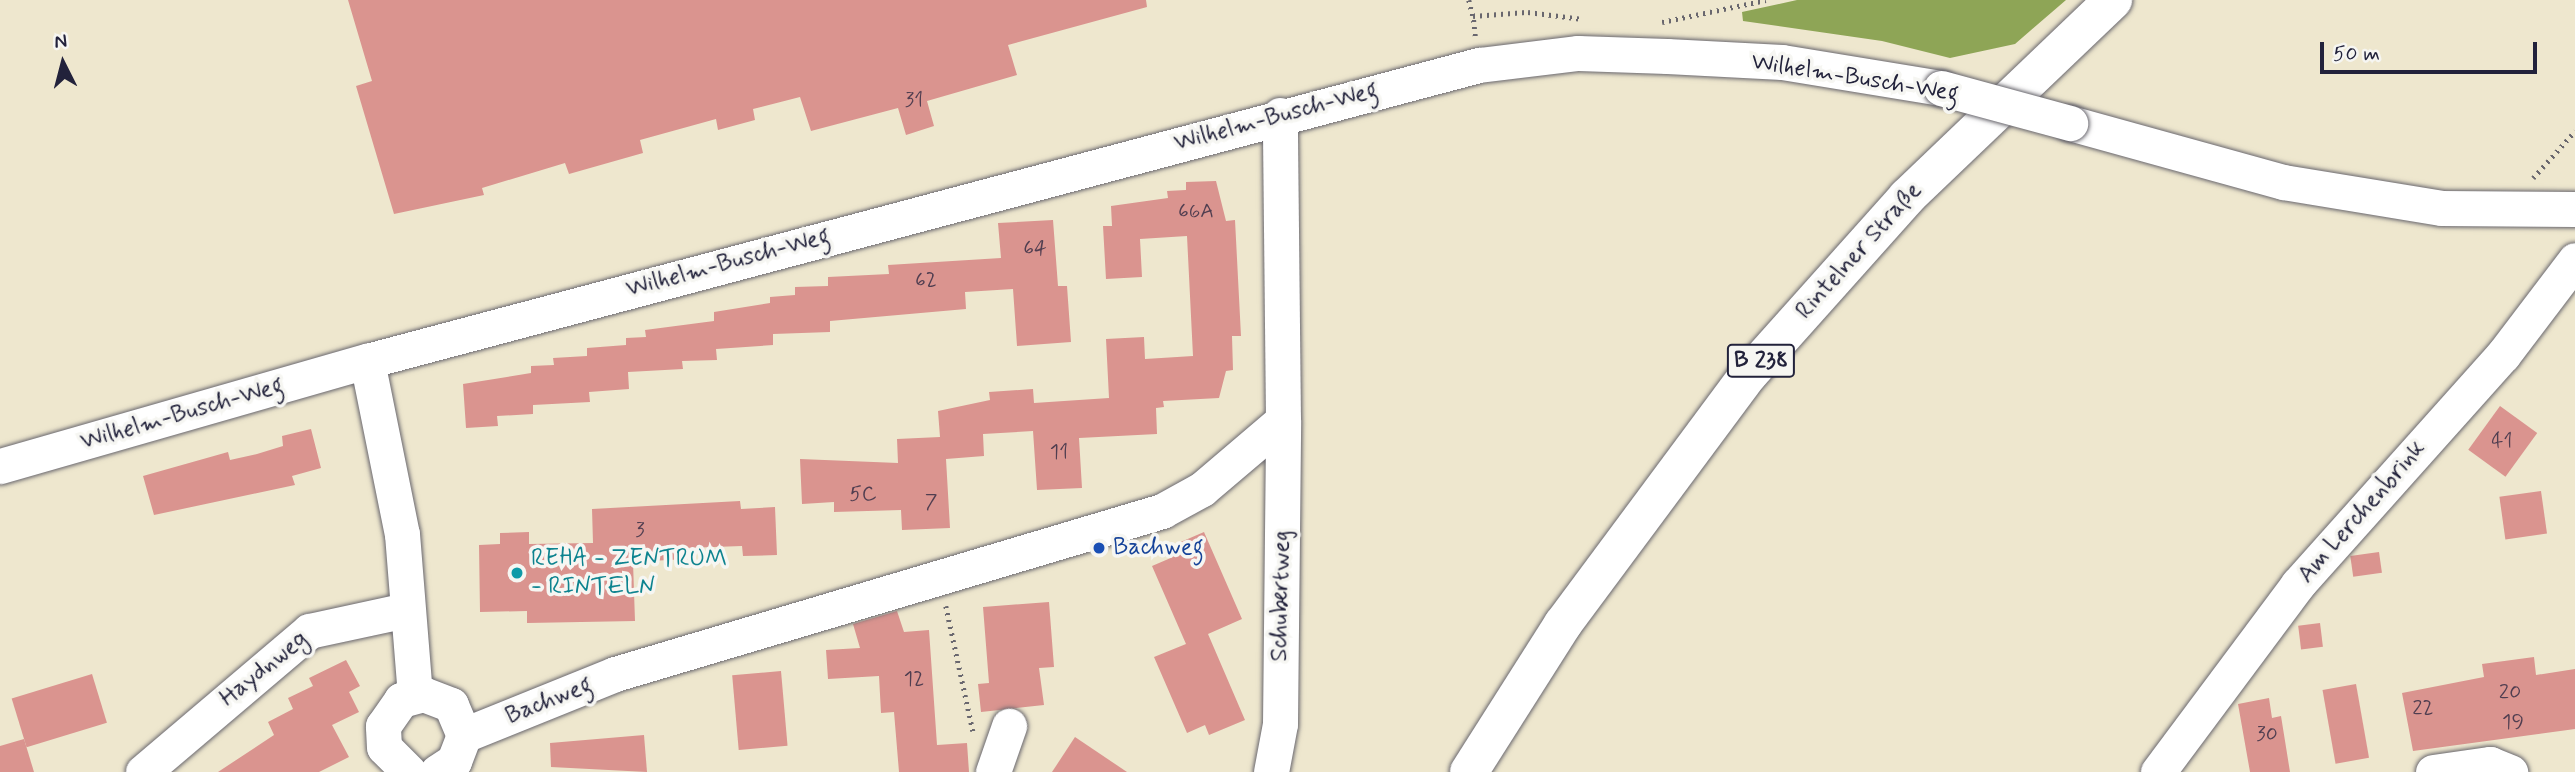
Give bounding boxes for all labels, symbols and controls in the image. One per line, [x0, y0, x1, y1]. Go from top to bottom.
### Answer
north arrow [28, 28, 98, 98]
scale bar [2323, 28, 2540, 72]
text: N [53, 29, 68, 55]
text: 50 m [2333, 40, 2380, 68]
street label: Wilhelm-Busch-Weg [1749, 47, 1961, 109]
street label: Wilhelm-Busch-Weg [1171, 76, 1381, 158]
house number: 31 [905, 87, 923, 113]
street label: Rintelner Straße [1790, 177, 1928, 325]
house number: 66A [1178, 198, 1214, 224]
street label: Wilhelm-Busch-Weg [623, 222, 833, 304]
house number: 64 [1023, 235, 1047, 261]
house number: 62 [915, 267, 937, 293]
road number: B 238 [1726, 342, 1796, 380]
street label: Wilhelm-Busch-Weg [77, 371, 287, 457]
house number: 41 [2491, 428, 2513, 454]
street label: Am Lerchenbrink [2291, 434, 2433, 590]
house number: 11 [1050, 439, 1068, 465]
house number: 5C [849, 481, 877, 507]
house number: 7 [925, 489, 937, 515]
house number: 3 [635, 517, 645, 543]
street label: Schubertweg [1265, 530, 1297, 662]
place label: Bachweg [1113, 534, 1204, 562]
marker: Bachweg [1091, 540, 1107, 556]
place label: REHA - ZENTRUM - RINTELN [531, 545, 727, 601]
marker: REHA - ZENTRUM - RINTELN [509, 565, 525, 581]
street label: Haydnweg [214, 625, 314, 713]
house number: 12 [904, 666, 924, 692]
street label: Bachweg [502, 671, 596, 731]
house number: 20 [2499, 679, 2521, 705]
house number: 22 [2412, 695, 2434, 721]
house number: 19 [2502, 709, 2524, 735]
house number: 30 [2256, 721, 2278, 747]

